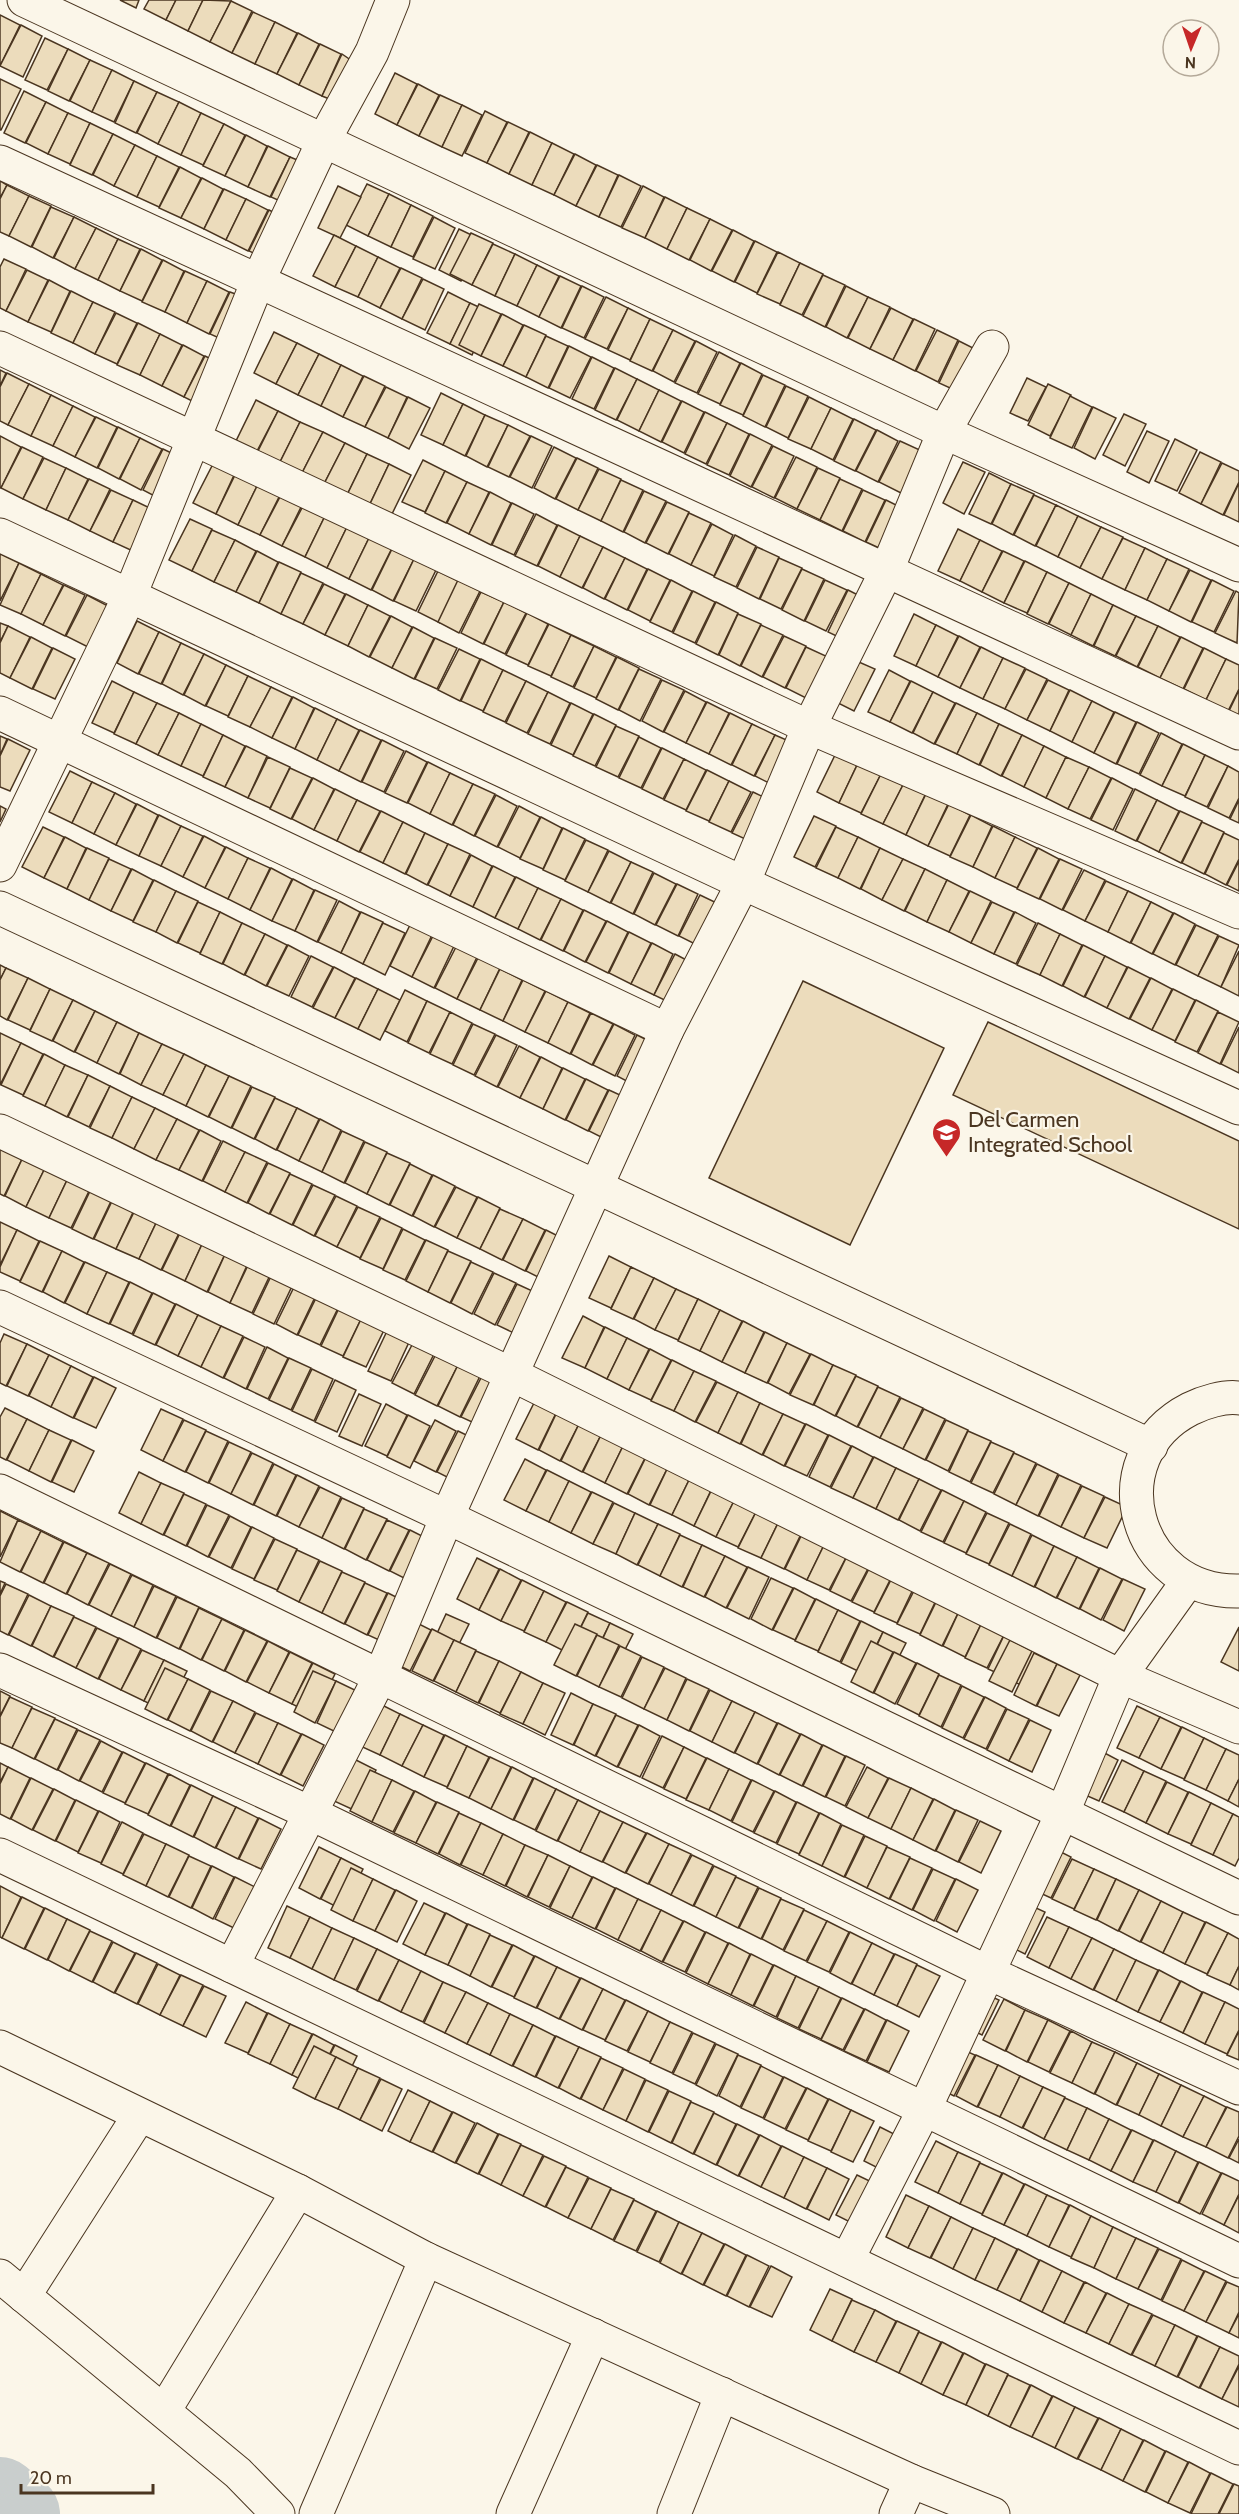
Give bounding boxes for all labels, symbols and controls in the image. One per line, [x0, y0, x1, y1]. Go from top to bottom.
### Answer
north arrow [1161, 18, 1221, 78]
text: N [1185, 53, 1196, 72]
place label: Del Carmen Integrated School [968, 1106, 1133, 1158]
school or university icon: Del Carmen Integrated School [931, 1116, 963, 1158]
scale bar [21, 2457, 153, 2495]
text: 20 m [30, 2467, 72, 2489]

